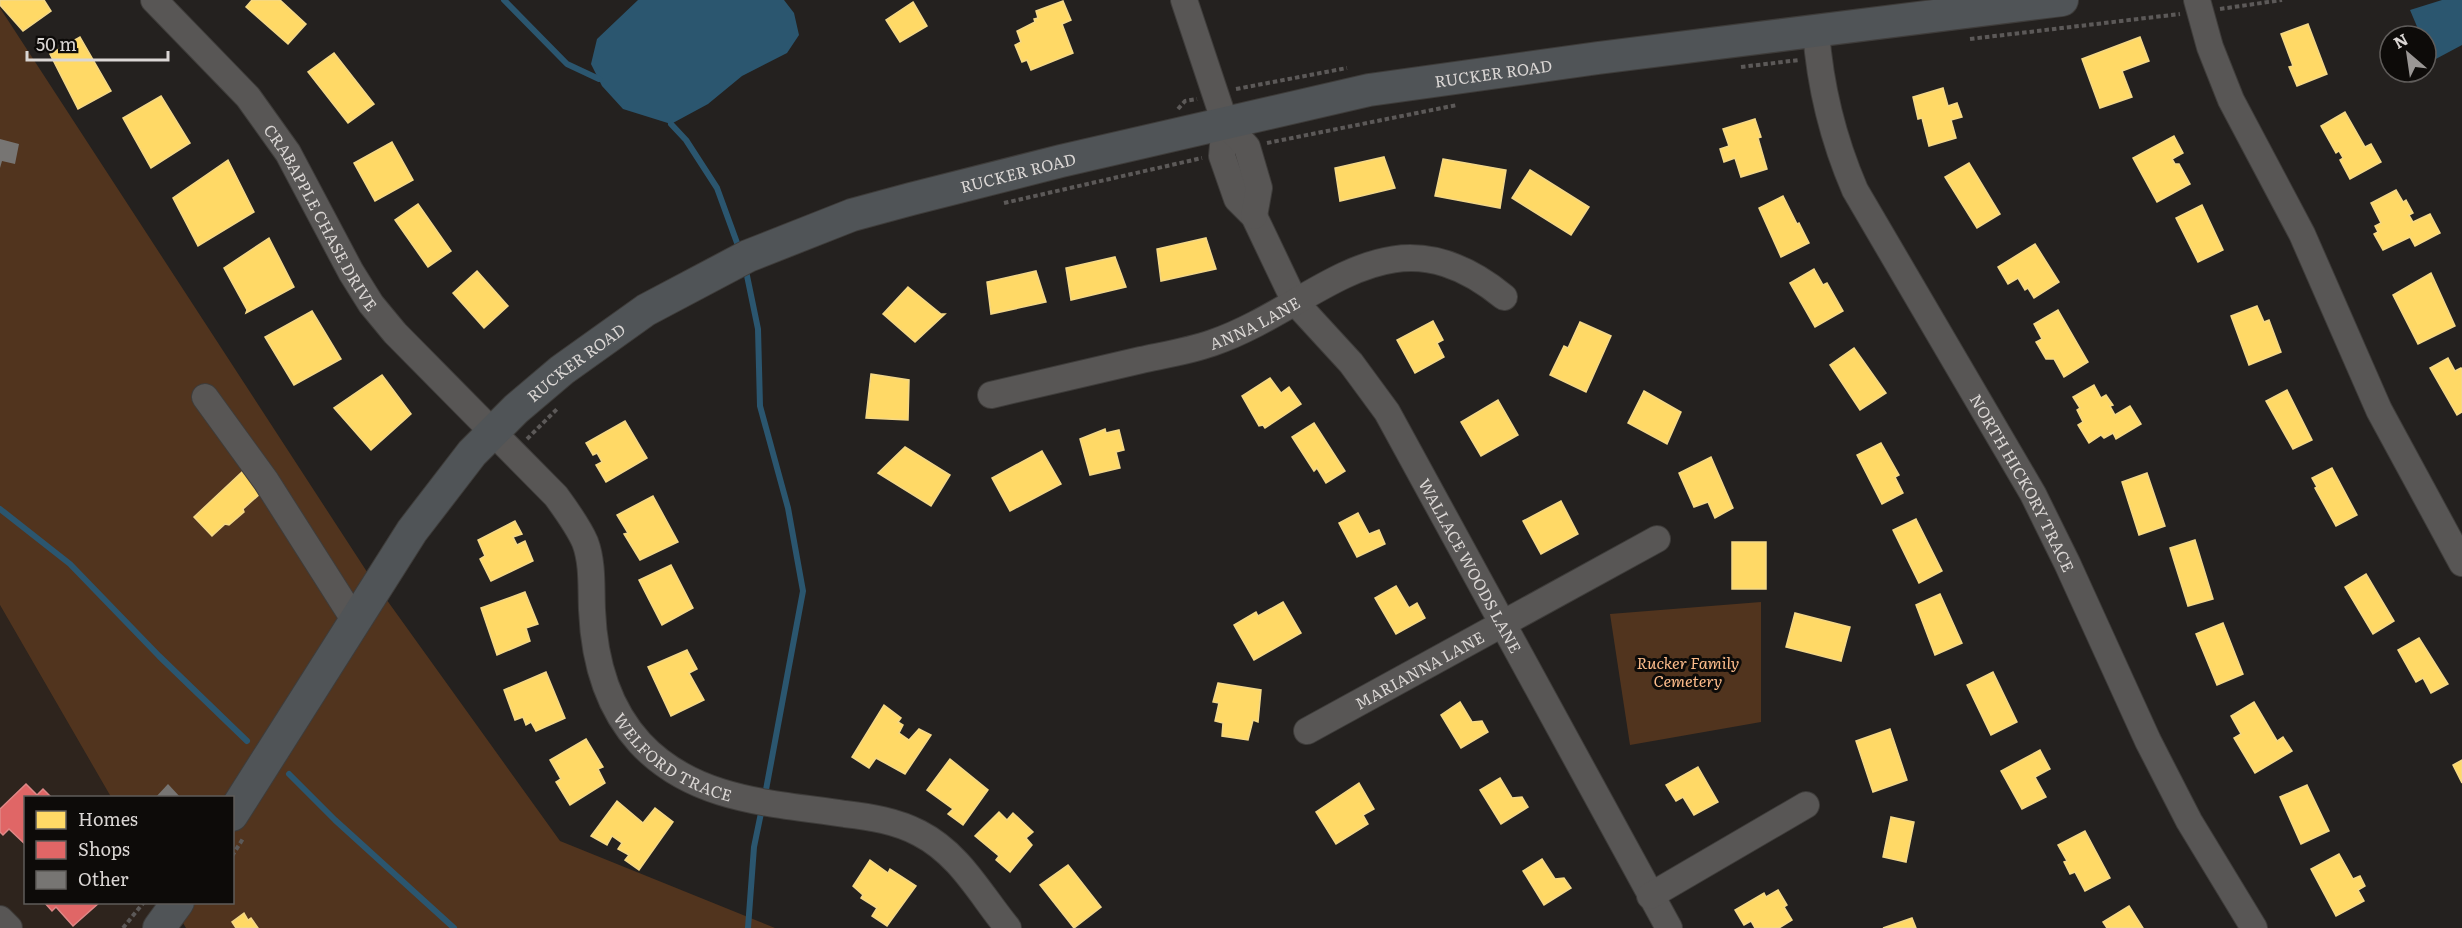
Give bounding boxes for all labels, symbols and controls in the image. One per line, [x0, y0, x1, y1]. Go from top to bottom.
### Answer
scale bar [27, 24, 168, 62]
north arrow [2378, 24, 2438, 84]
text: N [2389, 26, 2412, 54]
text: 50 m [36, 30, 77, 57]
street label: RUCKER ROAD [1433, 53, 1553, 93]
street label: CRABAPPLE CHASE DRIVE [259, 119, 384, 316]
street label: RUCKER ROAD [958, 146, 1078, 198]
street label: ANNA LANE [1206, 290, 1304, 355]
street label: RUCKER ROAD [521, 317, 630, 407]
street label: NORTH HICKORY TRACE [1965, 389, 2081, 576]
street label: WALLACE WOODS LANE [1413, 474, 1528, 657]
street label: MARIANNA LANE [1350, 624, 1488, 715]
park label: Rucker Family Cemetery [1637, 650, 1739, 692]
street label: WELFORD TRACE [609, 708, 735, 807]
legend [24, 796, 234, 904]
text: Homes [78, 805, 138, 832]
text: Shops [78, 835, 130, 862]
text: Other [78, 865, 129, 892]

